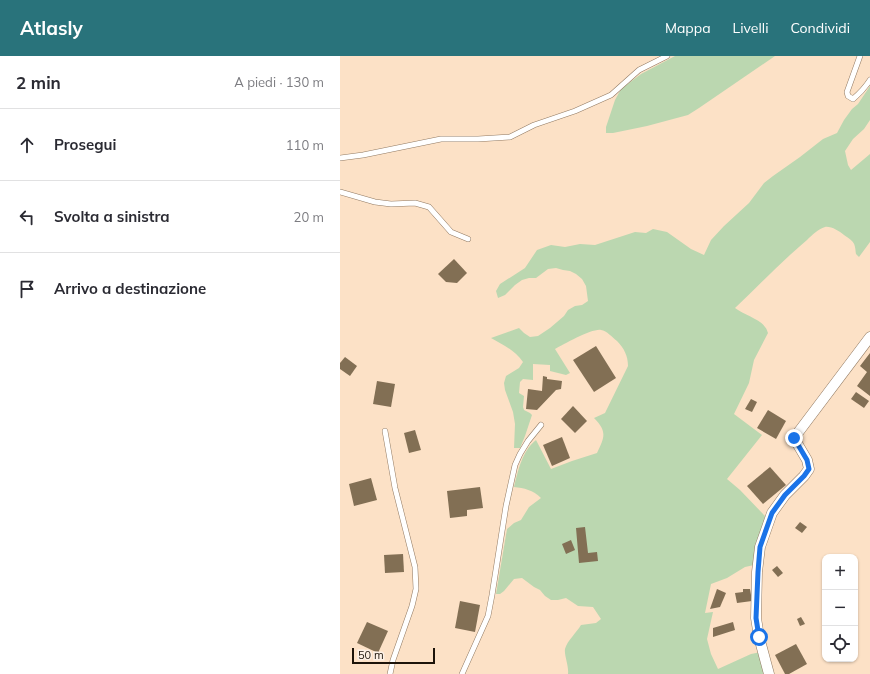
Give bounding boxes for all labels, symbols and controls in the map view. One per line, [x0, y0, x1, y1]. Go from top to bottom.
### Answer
text: Atlasly [20, 16, 83, 40]
text: Mappa [665, 19, 711, 37]
text: Livelli [733, 19, 768, 37]
text: Condividi [790, 19, 850, 37]
text: 2 min [16, 72, 61, 93]
text: A piedi · 130 m [234, 74, 324, 90]
icon: ahead [16, 134, 38, 156]
text: Prosegui [54, 135, 116, 154]
text: 110 m [286, 137, 324, 153]
icon: left [16, 206, 38, 228]
text: Svolta a sinistra [54, 207, 170, 226]
text: 20 m [294, 209, 324, 225]
icon: arrive [16, 278, 38, 300]
text: Arrivo a destinazione [54, 279, 206, 298]
route end [785, 429, 803, 447]
map controls [822, 554, 858, 662]
button: + [822, 554, 858, 590]
button: − [822, 590, 858, 626]
button: locate [822, 626, 858, 662]
route start [750, 628, 768, 646]
scale bar [352, 646, 435, 665]
text: 50 m [358, 648, 384, 662]

